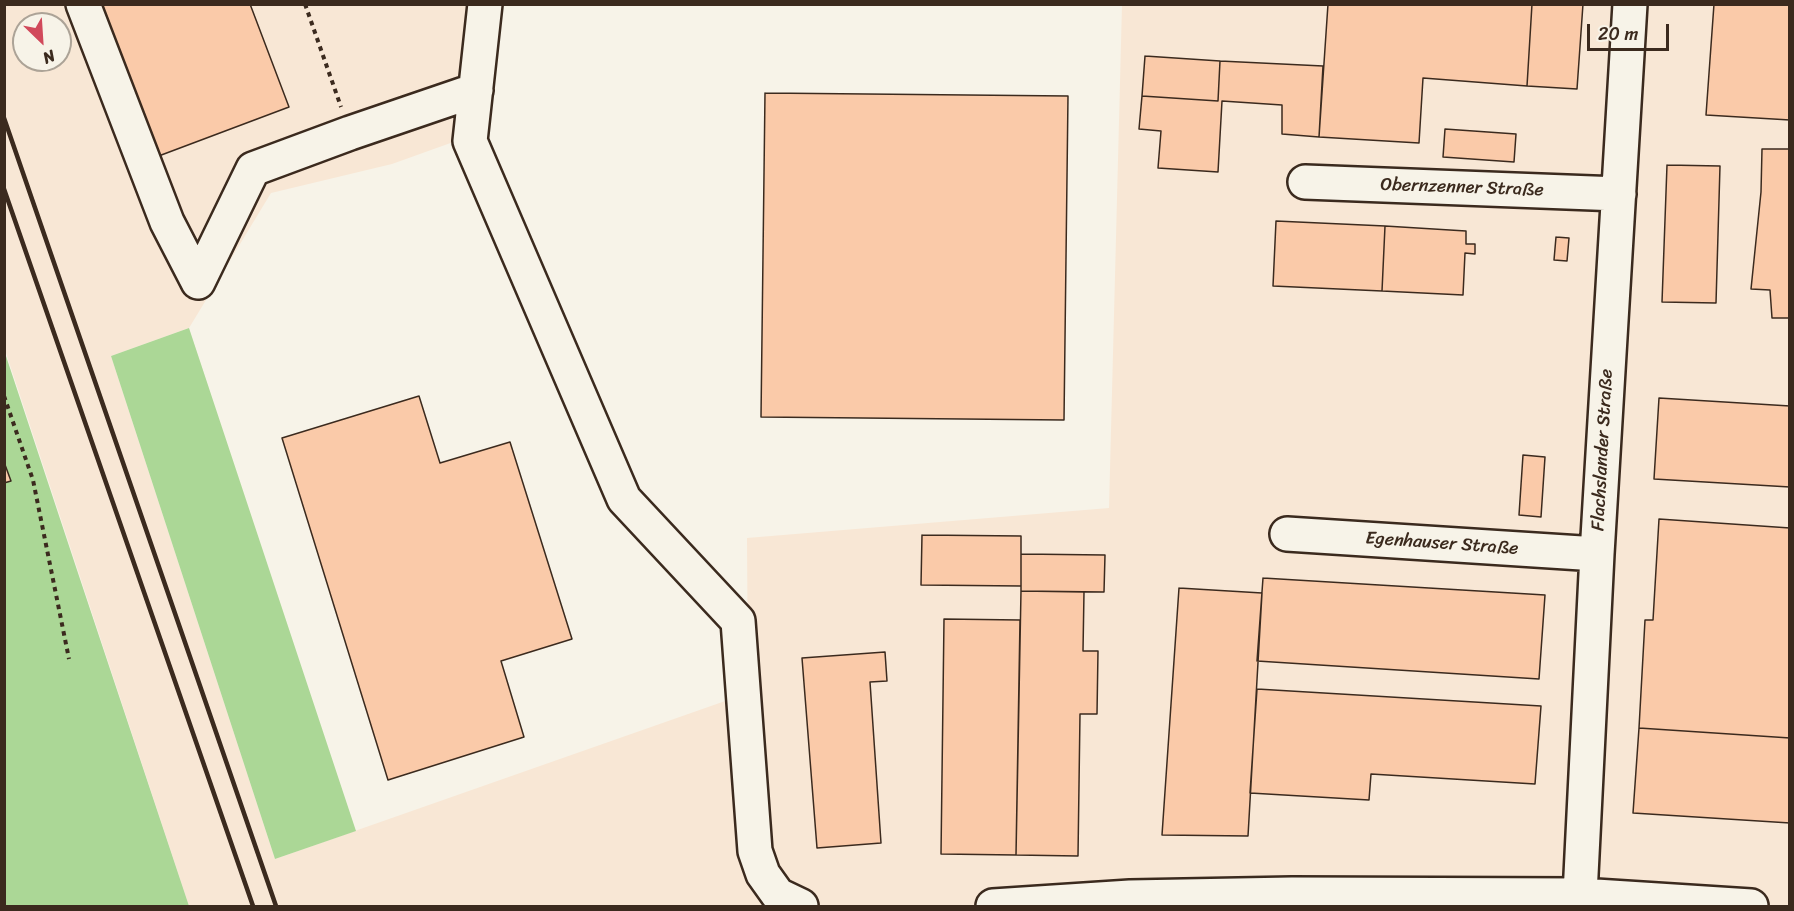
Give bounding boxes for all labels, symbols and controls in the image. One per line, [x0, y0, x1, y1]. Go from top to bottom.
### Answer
north arrow [12, 12, 72, 72]
scale bar [1590, 12, 1672, 50]
text: 20 m [1598, 18, 1638, 50]
text: N [38, 41, 60, 72]
street label: Obernzenner Straße [1380, 174, 1544, 202]
street label: Flachslander Straße [1588, 369, 1618, 531]
street label: Egenhauser Straße [1365, 528, 1519, 560]

